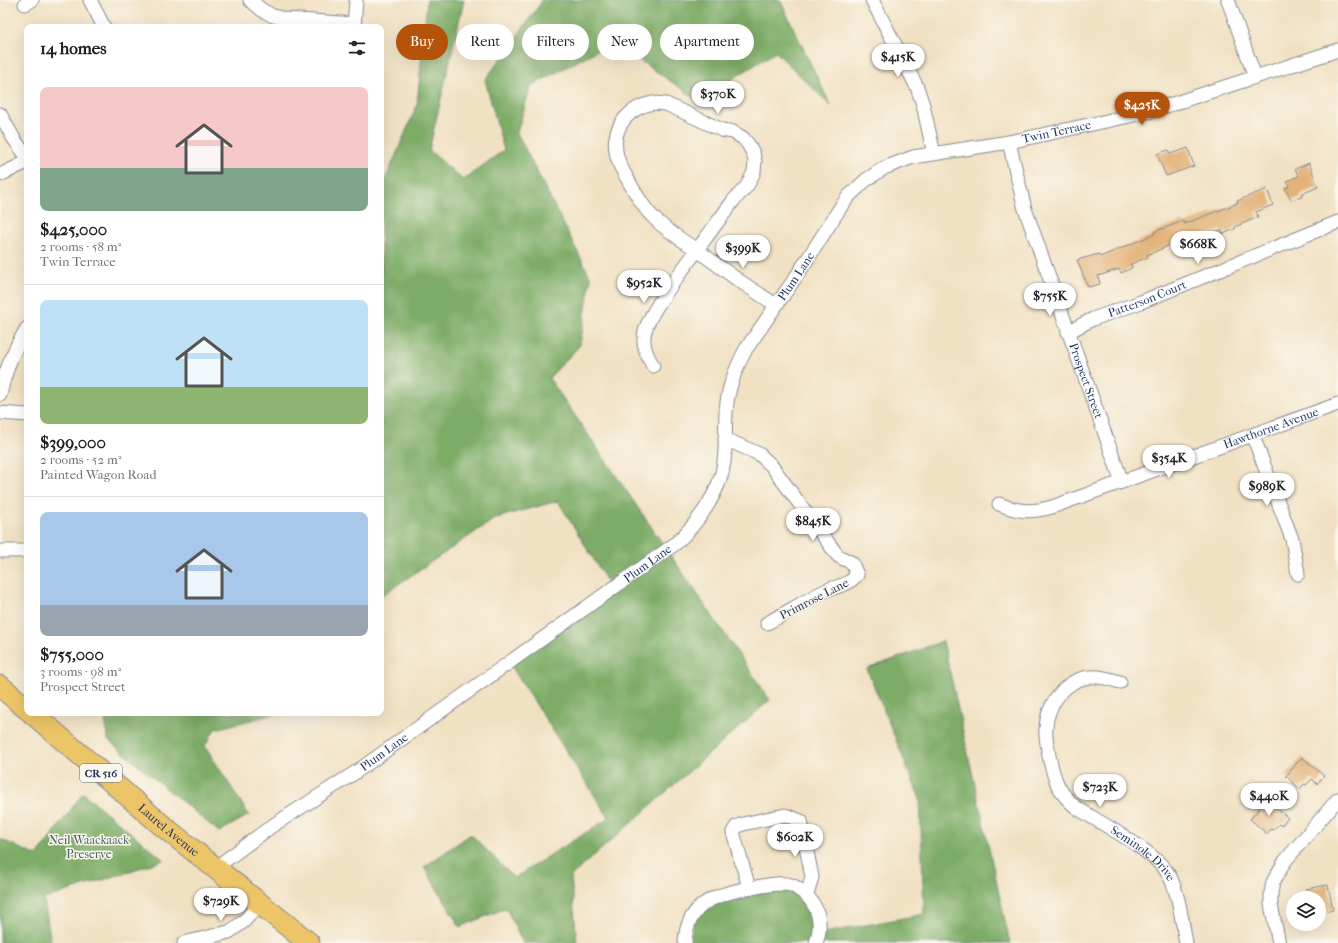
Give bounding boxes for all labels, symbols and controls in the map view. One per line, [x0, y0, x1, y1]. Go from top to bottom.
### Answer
chip: Buy [396, 24, 448, 60]
chip: Rent [456, 24, 514, 60]
chip: Filters [522, 24, 589, 60]
chip: New [597, 24, 652, 60]
chip: Apartment [660, 24, 754, 60]
icon: filters [346, 37, 368, 59]
text: 14 homes [40, 38, 107, 58]
pin: $415K [870, 44, 926, 78]
text: $415K [881, 49, 915, 64]
pin: $370K [690, 81, 746, 115]
text: $370K [700, 86, 736, 101]
pin: $425K [1114, 92, 1170, 126]
text: $425K [1124, 97, 1160, 112]
icon: home [168, 113, 240, 185]
street label: Twin Terrace [1021, 118, 1092, 146]
text: $425,000 [40, 219, 107, 239]
pin: $668K [1170, 231, 1226, 265]
pin: $399K [715, 235, 771, 269]
text: $668K [1179, 236, 1217, 251]
text: 2 rooms · 58 m² [40, 239, 121, 254]
text: $399K [725, 240, 761, 255]
street label: Plum Lane [775, 249, 817, 303]
text: Twin Terrace [40, 254, 116, 269]
pin: $952K [616, 270, 672, 304]
text: $952K [626, 275, 662, 290]
street label: Patterson Court [1106, 277, 1189, 320]
pin: $755K [1022, 283, 1078, 317]
text: $755K [1033, 288, 1067, 303]
icon: home [168, 326, 240, 398]
street label: Prospect Street [1066, 341, 1106, 421]
street label: Hawthorne Avenue [1221, 405, 1320, 452]
text: $399,000 [40, 432, 106, 452]
pin: $354K [1141, 445, 1197, 479]
text: $354K [1151, 450, 1187, 465]
text: 2 rooms · 52 m² [40, 452, 121, 467]
text: Painted Wagon Road [40, 467, 157, 482]
pin: $989K [1239, 473, 1295, 507]
text: $989K [1249, 478, 1285, 493]
pin: $845K [785, 508, 841, 542]
text: $845K [795, 513, 831, 528]
icon: home [168, 538, 240, 610]
street label: Plum Lane [621, 542, 674, 585]
street label: Primrose Lane [777, 576, 851, 622]
text: $755,000 [40, 644, 104, 664]
text: 3 rooms · 98 m² [40, 664, 121, 679]
text: Prospect Street [40, 679, 126, 694]
street label: Plum Lane [357, 730, 411, 774]
road number: CR 516 [80, 764, 122, 782]
pin: $723K [1072, 774, 1128, 808]
text: $723K [1083, 779, 1117, 794]
pin: $440K [1241, 783, 1297, 817]
text: $440K [1249, 788, 1289, 803]
street label: Laurel Avenue [135, 801, 202, 859]
street label: Seminole Drive [1108, 823, 1178, 883]
pin: $602K [767, 824, 823, 858]
text: $602K [776, 829, 814, 844]
park label: Neil Waackaack Preserve [49, 833, 130, 861]
pin: $729K [193, 888, 249, 922]
map controls [1286, 891, 1326, 931]
button: layers [1286, 891, 1326, 931]
text: $729K [203, 893, 239, 908]

